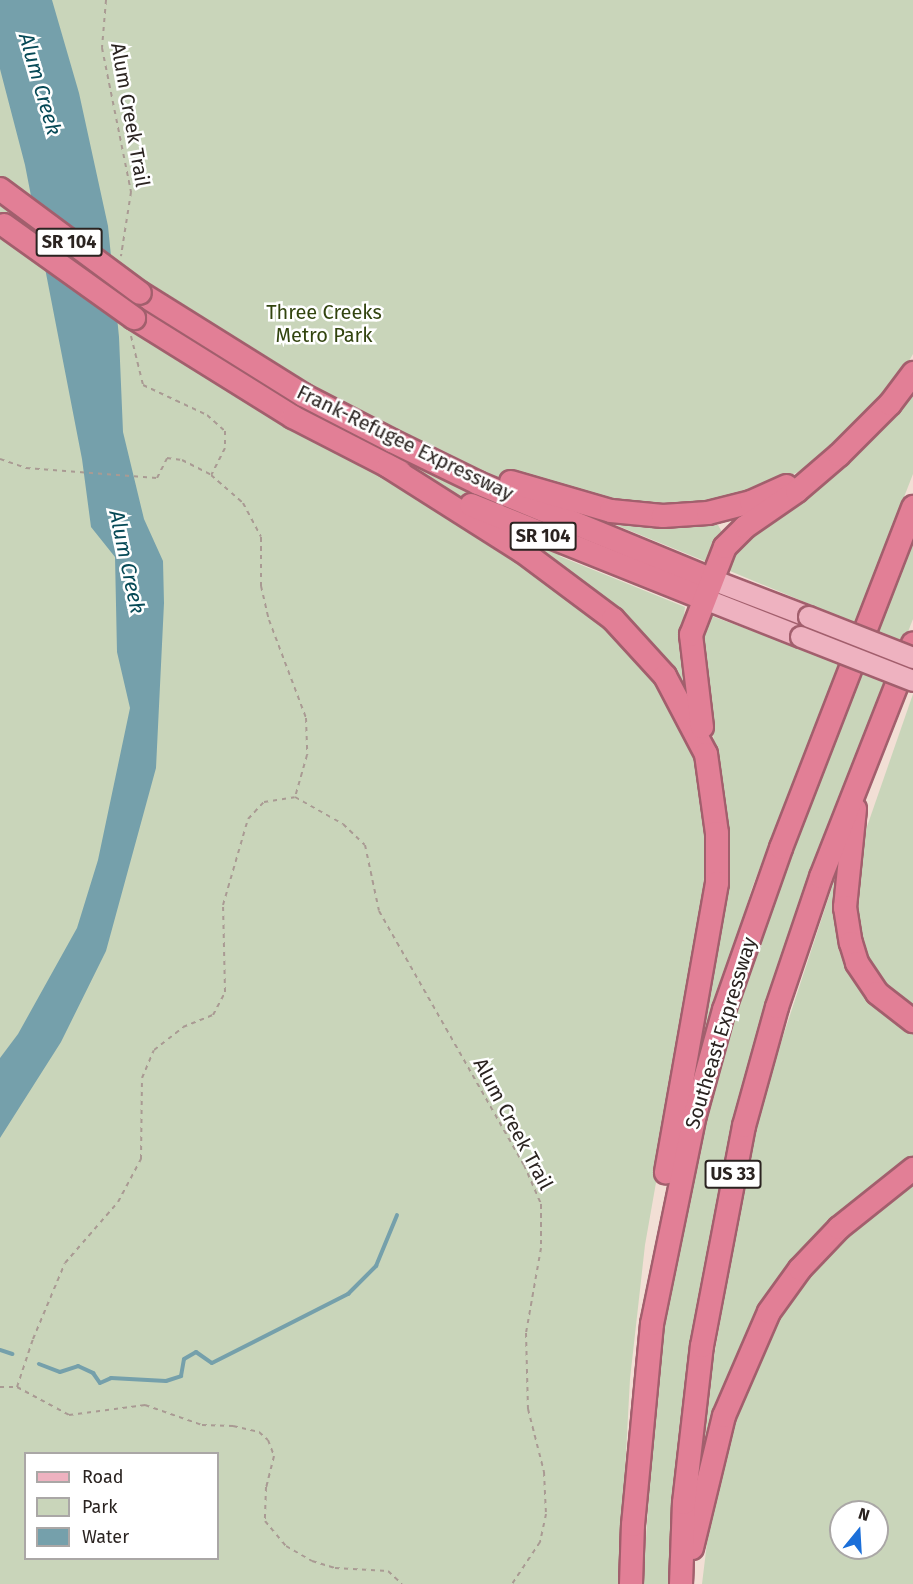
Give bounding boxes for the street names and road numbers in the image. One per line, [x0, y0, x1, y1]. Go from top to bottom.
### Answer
street label: Alum Creek Trail [106, 41, 154, 189]
road number: SR 104 [34, 227, 104, 257]
street label: Frank-Refugee Expressway [293, 380, 517, 506]
road number: SR 104 [508, 521, 578, 551]
street label: Southeast Expressway [680, 934, 762, 1132]
street label: Alum Creek Trail [468, 1054, 558, 1194]
road number: US 33 [704, 1159, 762, 1189]

